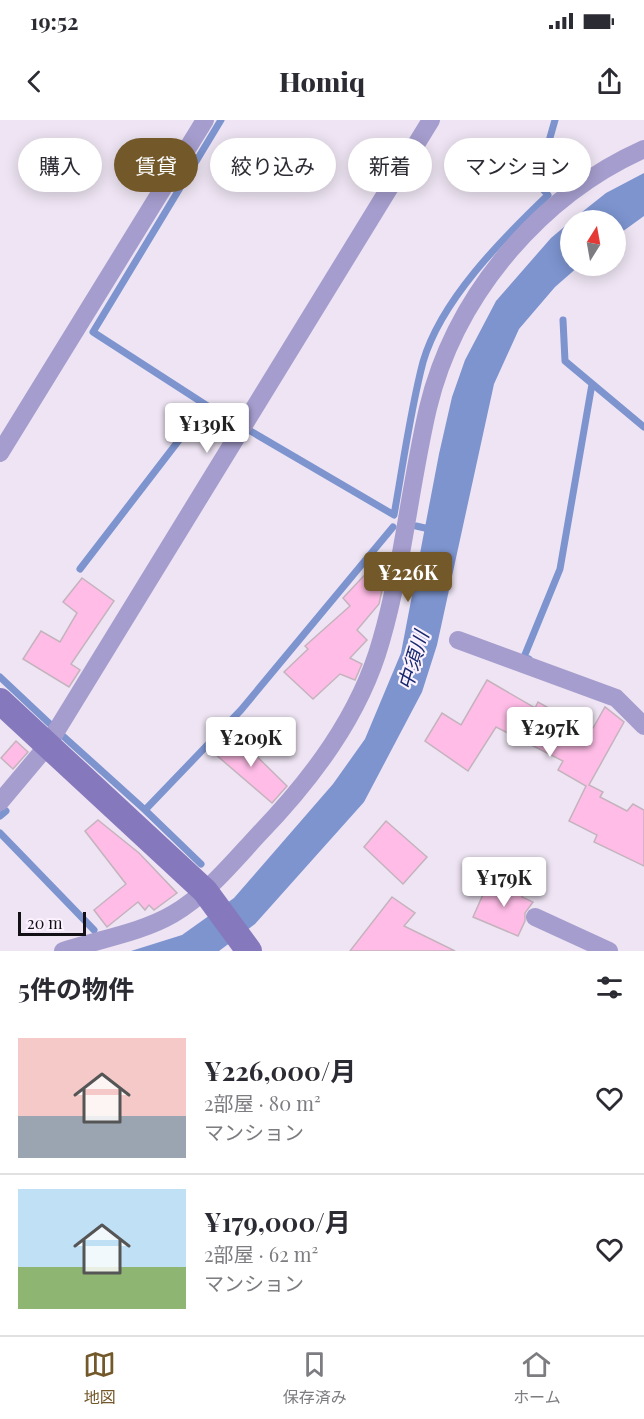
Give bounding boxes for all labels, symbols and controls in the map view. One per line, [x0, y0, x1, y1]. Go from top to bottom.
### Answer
text: 19:52 [30, 6, 79, 36]
text: Homiq [279, 63, 365, 99]
icon: back [18, 65, 51, 98]
icon: share [593, 65, 626, 98]
chip: 購入 [18, 138, 102, 192]
chip: 賃貸 [114, 138, 198, 192]
chip: 絞り込み [210, 138, 336, 192]
chip: 新着 [348, 138, 432, 192]
chip: マンション [444, 138, 591, 192]
north arrow [560, 210, 626, 276]
map controls [560, 210, 626, 276]
pin: ¥139K [165, 403, 249, 454]
text: ¥139K [179, 409, 235, 436]
pin: ¥226K [366, 552, 450, 603]
text: ¥226K [378, 558, 438, 585]
water label: 中須川 [390, 625, 434, 693]
pin: ¥297K [508, 707, 592, 758]
text: ¥297K [521, 713, 579, 740]
pin: ¥209K [209, 717, 293, 768]
text: ¥209K [220, 723, 282, 750]
pin: ¥179K [462, 857, 546, 908]
text: ¥179K [476, 863, 532, 890]
scale bar [18, 909, 86, 936]
text: 20 m [27, 912, 62, 933]
text: 5件の物件 [18, 971, 134, 1006]
icon: filters [593, 971, 626, 1004]
text: ¥226,000/月 [204, 1053, 356, 1088]
icon: home [66, 1062, 138, 1134]
icon: heart [593, 1082, 626, 1115]
text: 2部屋 · 80 m² [204, 1089, 321, 1116]
text: マンション [204, 1118, 304, 1145]
text: ¥179,000/月 [204, 1204, 351, 1239]
icon: home [66, 1213, 138, 1285]
icon: heart [593, 1233, 626, 1266]
text: 2部屋 · 62 m² [204, 1240, 318, 1267]
text: マンション [204, 1269, 304, 1296]
tab: 地図 [83, 1348, 116, 1408]
tab: 保存済み [283, 1348, 347, 1408]
tab: ホーム [513, 1348, 561, 1408]

